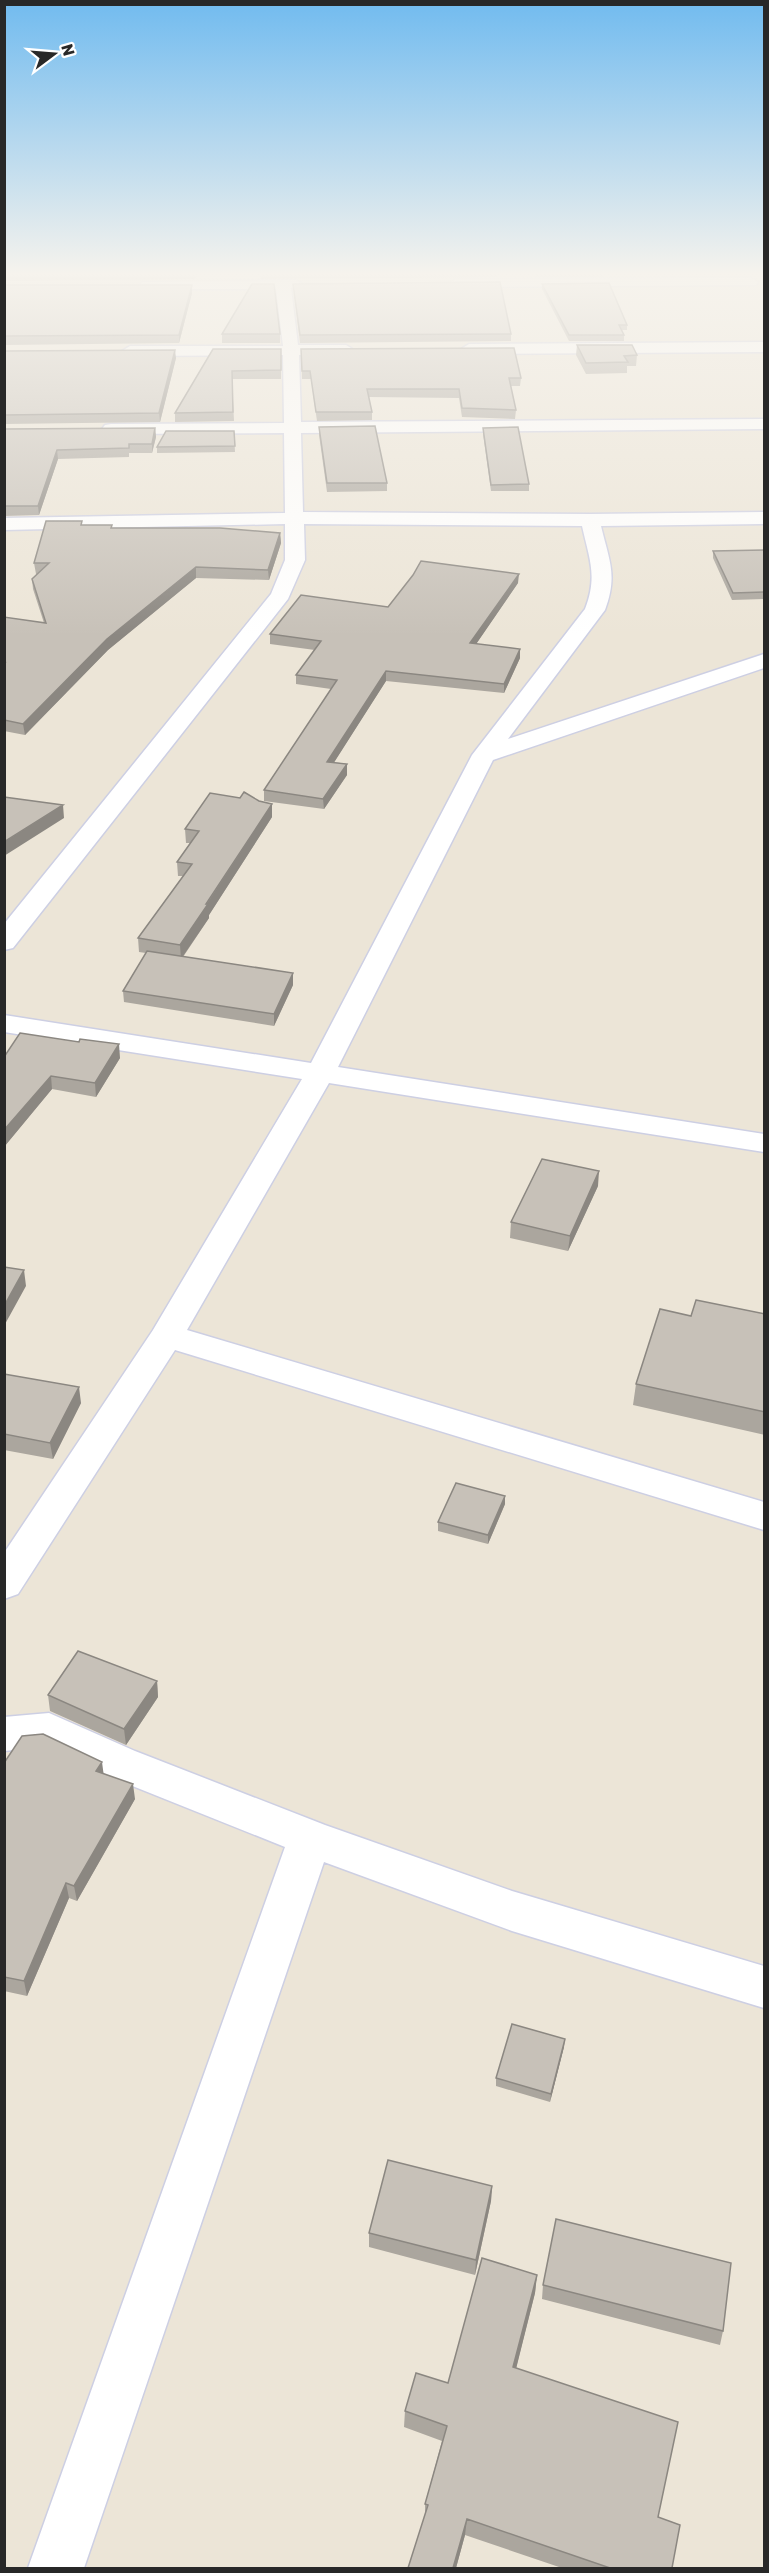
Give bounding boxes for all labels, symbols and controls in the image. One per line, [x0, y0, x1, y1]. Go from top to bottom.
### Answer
north arrow [24, 24, 84, 84]
text: N [57, 42, 79, 58]

